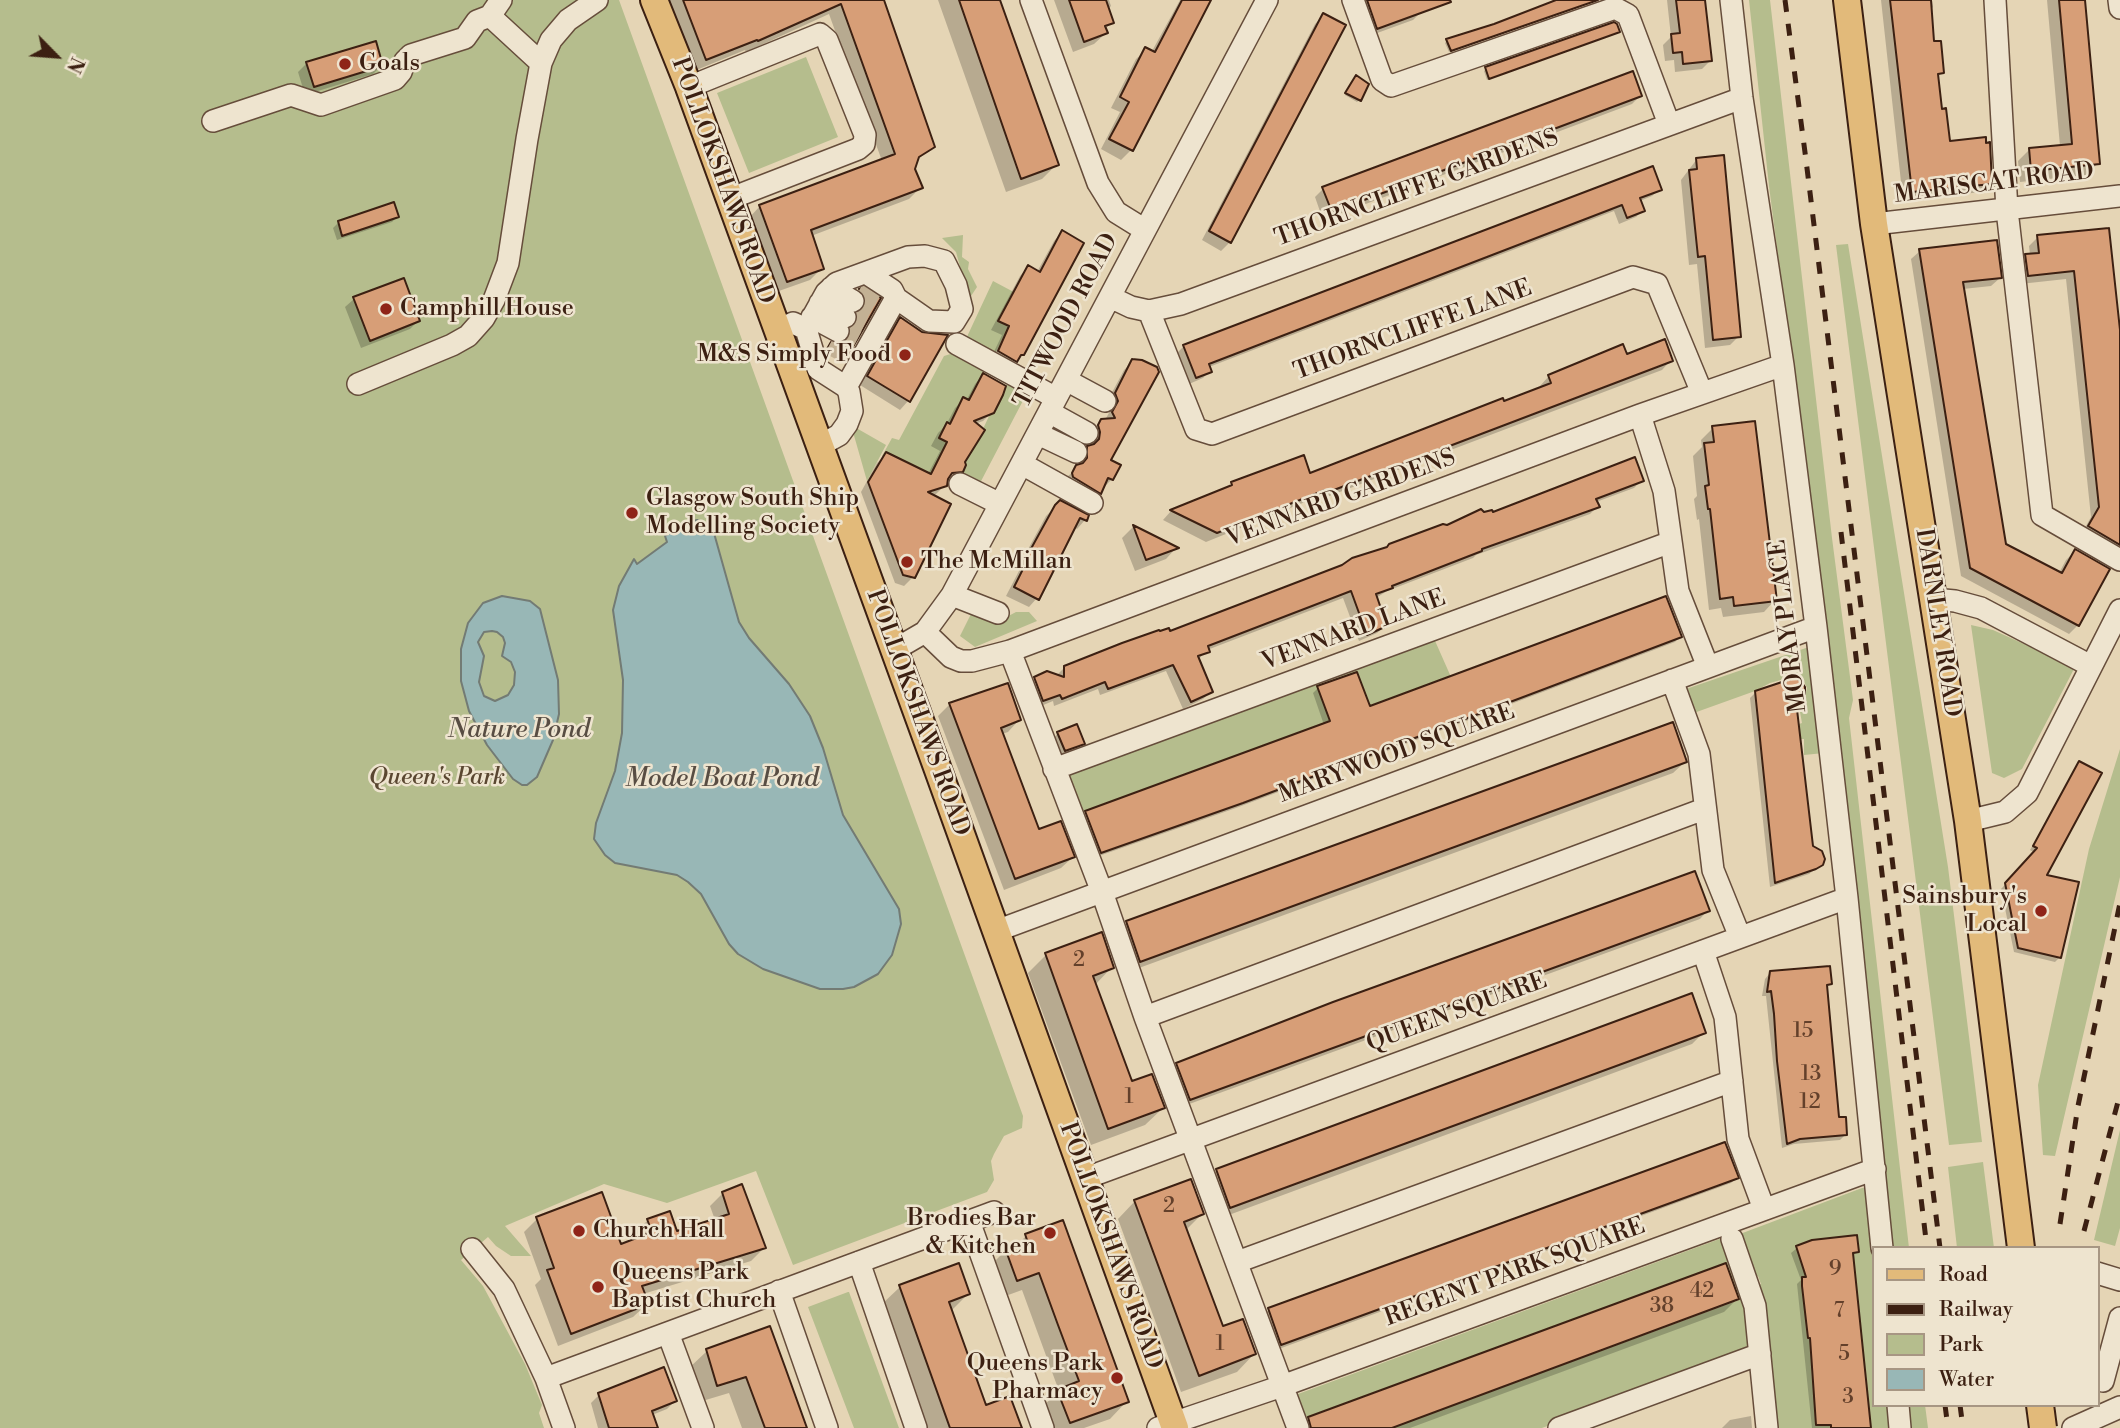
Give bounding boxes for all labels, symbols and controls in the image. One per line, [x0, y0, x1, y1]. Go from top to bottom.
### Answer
north arrow [21, 21, 91, 91]
place label: Goals [359, 50, 420, 78]
text: N [61, 53, 89, 77]
street label: POLLOKSHAWS ROAD [664, 54, 780, 308]
marker: Goals [337, 56, 353, 72]
street label: THORNCLIFFE GARDENS [1271, 124, 1563, 254]
street label: MARISCAT ROAD [1893, 157, 2095, 211]
street label: TITWOOD ROAD [1009, 229, 1125, 413]
street label: THORNCLIFFE LANE [1290, 275, 1536, 387]
place label: Camphill House [400, 295, 574, 323]
marker: Camphill House [378, 301, 394, 317]
place label: M&S Simply Food [697, 341, 891, 369]
marker: M&S Simply Food [897, 347, 913, 363]
street label: VENNARD GARDENS [1222, 444, 1460, 554]
place label: Glasgow South Ship Modelling Society [646, 485, 859, 541]
marker: Glasgow South Ship Modelling Society [624, 505, 640, 521]
street label: DARNLEY ROAD [1908, 527, 1966, 719]
street label: MORAY PLACE [1764, 538, 1814, 714]
place label: The McMillan [921, 548, 1072, 576]
marker: The McMillan [899, 554, 915, 570]
street label: VENNARD LANE [1258, 584, 1450, 678]
street label: POLLOKSHAWS ROAD [859, 586, 975, 840]
street label: MARYWOOD SQUARE [1275, 698, 1519, 810]
water label: Nature Pond [448, 715, 590, 747]
park label: Queen's Park [369, 764, 505, 792]
water label: Model Boat Pond [625, 764, 819, 796]
place label: Sainsbury's Local [1902, 883, 2027, 939]
marker: Sainsbury's Local [2033, 903, 2049, 919]
house number: 2 [1073, 948, 1085, 974]
street label: QUEEN SQUARE [1363, 967, 1551, 1059]
house number: 15 [1793, 1019, 1813, 1045]
house number: 13 [1801, 1062, 1821, 1088]
house number: 1 [1124, 1085, 1134, 1111]
house number: 12 [1799, 1090, 1821, 1116]
street label: POLLOKSHAWS ROAD [1052, 1119, 1168, 1373]
house number: 2 [1163, 1194, 1175, 1220]
place label: Brodies Bar & Kitchen [907, 1205, 1036, 1261]
street label: REGENT PARK SQUARE [1381, 1212, 1649, 1334]
place label: Church Hall [593, 1217, 724, 1245]
marker: Church Hall [571, 1223, 587, 1239]
marker: Brodies Bar & Kitchen [1042, 1225, 1058, 1241]
legend [1871, 1246, 2099, 1407]
house number: 9 [1829, 1257, 1841, 1283]
place label: Queens Park Baptist Church [612, 1259, 776, 1315]
text: Road [1939, 1262, 1988, 1288]
marker: Queens Park Baptist Church [590, 1279, 606, 1295]
house number: 42 [1690, 1279, 1714, 1305]
house number: 38 [1650, 1294, 1674, 1320]
text: Railway [1939, 1297, 2013, 1323]
house number: 7 [1834, 1299, 1844, 1325]
house number: 1 [1215, 1332, 1225, 1358]
text: Park [1939, 1332, 1983, 1358]
house number: 5 [1838, 1342, 1850, 1368]
place label: Queens Park Pharmacy [967, 1350, 1103, 1406]
text: Water [1939, 1367, 1994, 1393]
marker: Queens Park Pharmacy [1109, 1370, 1125, 1386]
house number: 3 [1842, 1385, 1854, 1411]

